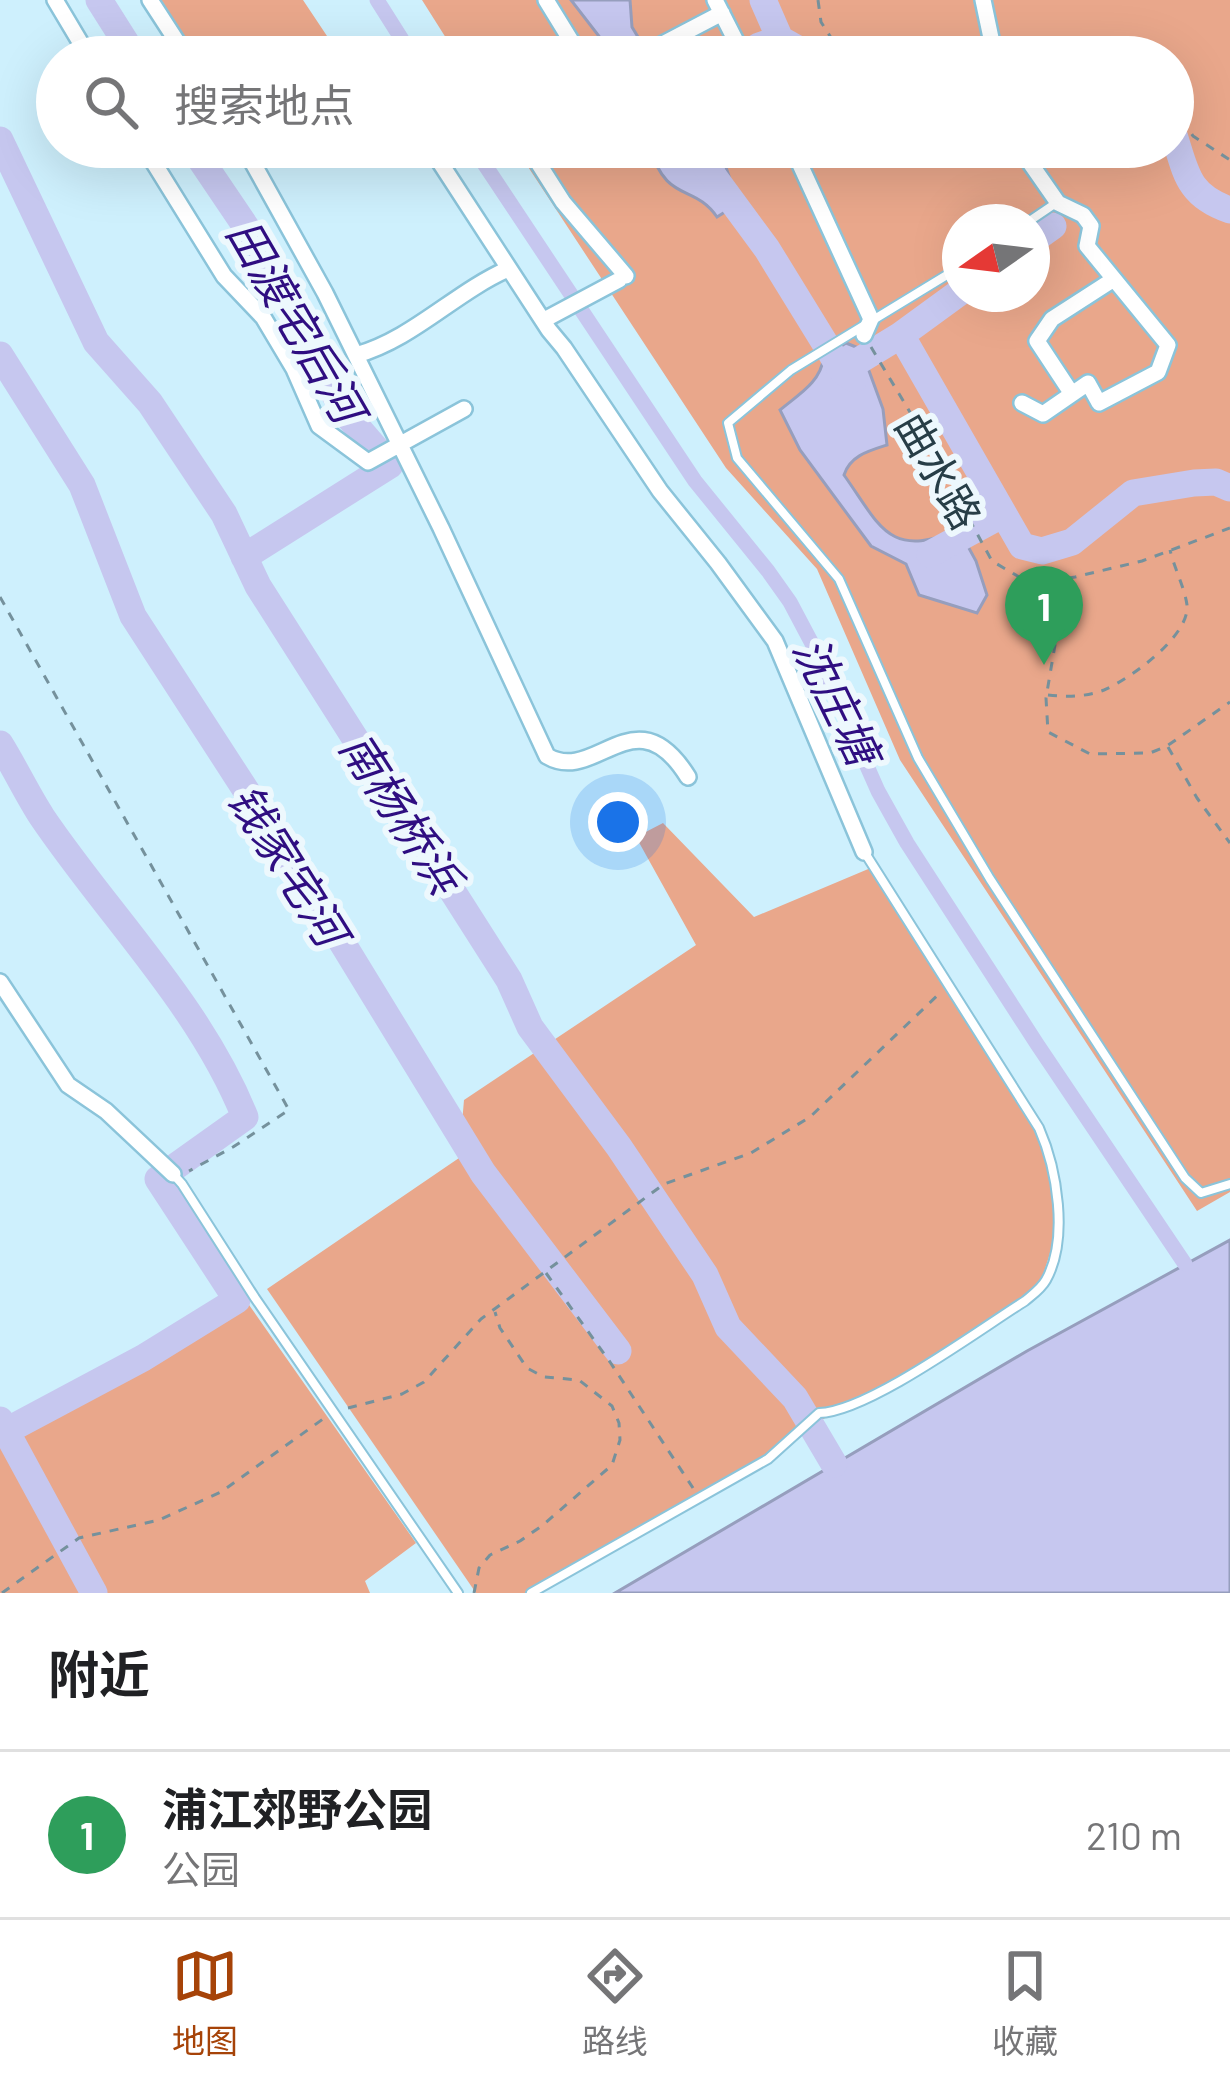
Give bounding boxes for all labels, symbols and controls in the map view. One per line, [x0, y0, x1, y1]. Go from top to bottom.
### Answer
search box [36, 36, 1194, 168]
icon: search [78, 69, 144, 135]
text: 搜索地点 [174, 77, 354, 131]
north arrow [942, 204, 1050, 312]
water label: 田渡宅后河 [217, 209, 381, 438]
street label: 曲水路 [887, 403, 993, 537]
pin: 1 [1005, 566, 1083, 665]
water label: 沈庄塘 [784, 627, 895, 779]
water label: 南杨桥浜 [330, 722, 476, 906]
water label: 钱家宅河 [218, 773, 364, 961]
your location [588, 792, 648, 852]
text: 附近 [48, 1642, 150, 1703]
text: 浦江郊野公园 [162, 1781, 432, 1835]
text: 1 [80, 1811, 94, 1858]
text: 210 m [1086, 1811, 1182, 1858]
text: 公园 [162, 1845, 240, 1892]
tab: 地图 [172, 1943, 238, 2063]
tab: 路线 [582, 1943, 648, 2063]
tab: 收藏 [992, 1943, 1058, 2063]

